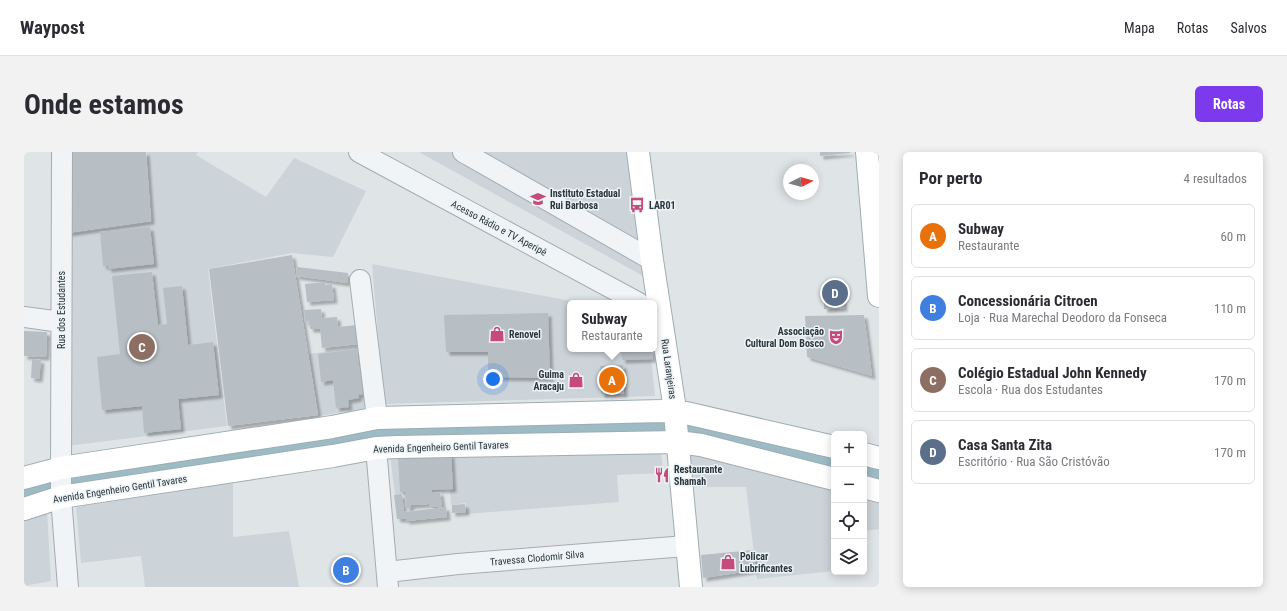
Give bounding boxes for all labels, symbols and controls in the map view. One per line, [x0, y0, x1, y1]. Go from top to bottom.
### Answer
text: Waypost [20, 16, 85, 39]
text: Mapa [1124, 20, 1155, 36]
text: Rotas [1177, 20, 1209, 36]
text: Salvos [1231, 20, 1267, 36]
button: Rotas [1195, 86, 1263, 122]
text: Onde estamos [24, 88, 184, 121]
north arrow [783, 164, 819, 200]
text: Por perto [919, 168, 983, 188]
text: 4 resultados [1183, 171, 1247, 186]
place label: Instituto Estadual Rui Barbosa [550, 188, 620, 211]
school or university icon: Instituto Estadual Rui Barbosa [529, 190, 547, 208]
bus stop icon: LAR01 [628, 196, 646, 214]
street label: Acesso Rádio e TV Aperipê [449, 198, 549, 258]
place label: LAR01 [649, 200, 676, 211]
text: Subway [958, 220, 1004, 238]
text: A [929, 229, 937, 244]
text: 60 m [1220, 229, 1246, 244]
text: Restaurante [958, 238, 1019, 253]
street label: Rua dos Estudantes [56, 270, 67, 349]
pin: D [822, 278, 848, 308]
text: Concessionária Citroen [958, 292, 1098, 310]
popup [567, 300, 657, 352]
text: B [929, 301, 937, 316]
text: 110 m [1214, 301, 1246, 316]
text: Subway [581, 310, 627, 328]
text: Loja · Rua Marechal Deodoro da Fonseca [958, 310, 1167, 325]
shop icon: Renovel [488, 325, 506, 343]
place label: Associação Cultural Dom Bosco [745, 326, 824, 349]
text: Restaurante [581, 328, 643, 343]
theatre icon: Associação Cultural Dom Bosco [827, 328, 845, 346]
place label: Renovel [509, 329, 541, 340]
pin: C [129, 332, 155, 362]
street label: Rua Laranjeiras [659, 338, 679, 400]
text: Colégio Estadual John Kennedy [958, 364, 1147, 382]
pin: A [599, 365, 625, 395]
your location [483, 369, 503, 389]
place label: Guima Aracaju [533, 369, 564, 392]
shop icon: Guima Aracaju [567, 371, 585, 389]
text: C [929, 373, 937, 388]
text: 170 m [1214, 373, 1246, 388]
text: Escola · Rua dos Estudantes [958, 382, 1103, 397]
map controls [831, 431, 867, 575]
button: + [831, 431, 867, 467]
text: Casa Santa Zita [958, 436, 1052, 454]
street label: Avenida Engenheiro Gentil Tavares [373, 439, 509, 455]
text: D [929, 445, 937, 460]
text: 170 m [1214, 445, 1246, 460]
text: Escritório · Rua São Cristóvão [958, 454, 1110, 469]
place label: Restaurante Shamah [674, 464, 722, 487]
restaurant icon: Restaurante Shamah [653, 466, 671, 484]
button: − [831, 467, 867, 503]
street label: Avenida Engenheiro Gentil Tavares [52, 473, 188, 505]
button: locate [831, 503, 867, 539]
button: layers [831, 539, 867, 575]
street label: Travessa Clodomir Silva [489, 548, 585, 568]
place label: Policar Lubrificantes [740, 551, 793, 574]
shop icon: Policar Lubrificantes [719, 553, 737, 571]
pin: B [333, 555, 359, 585]

